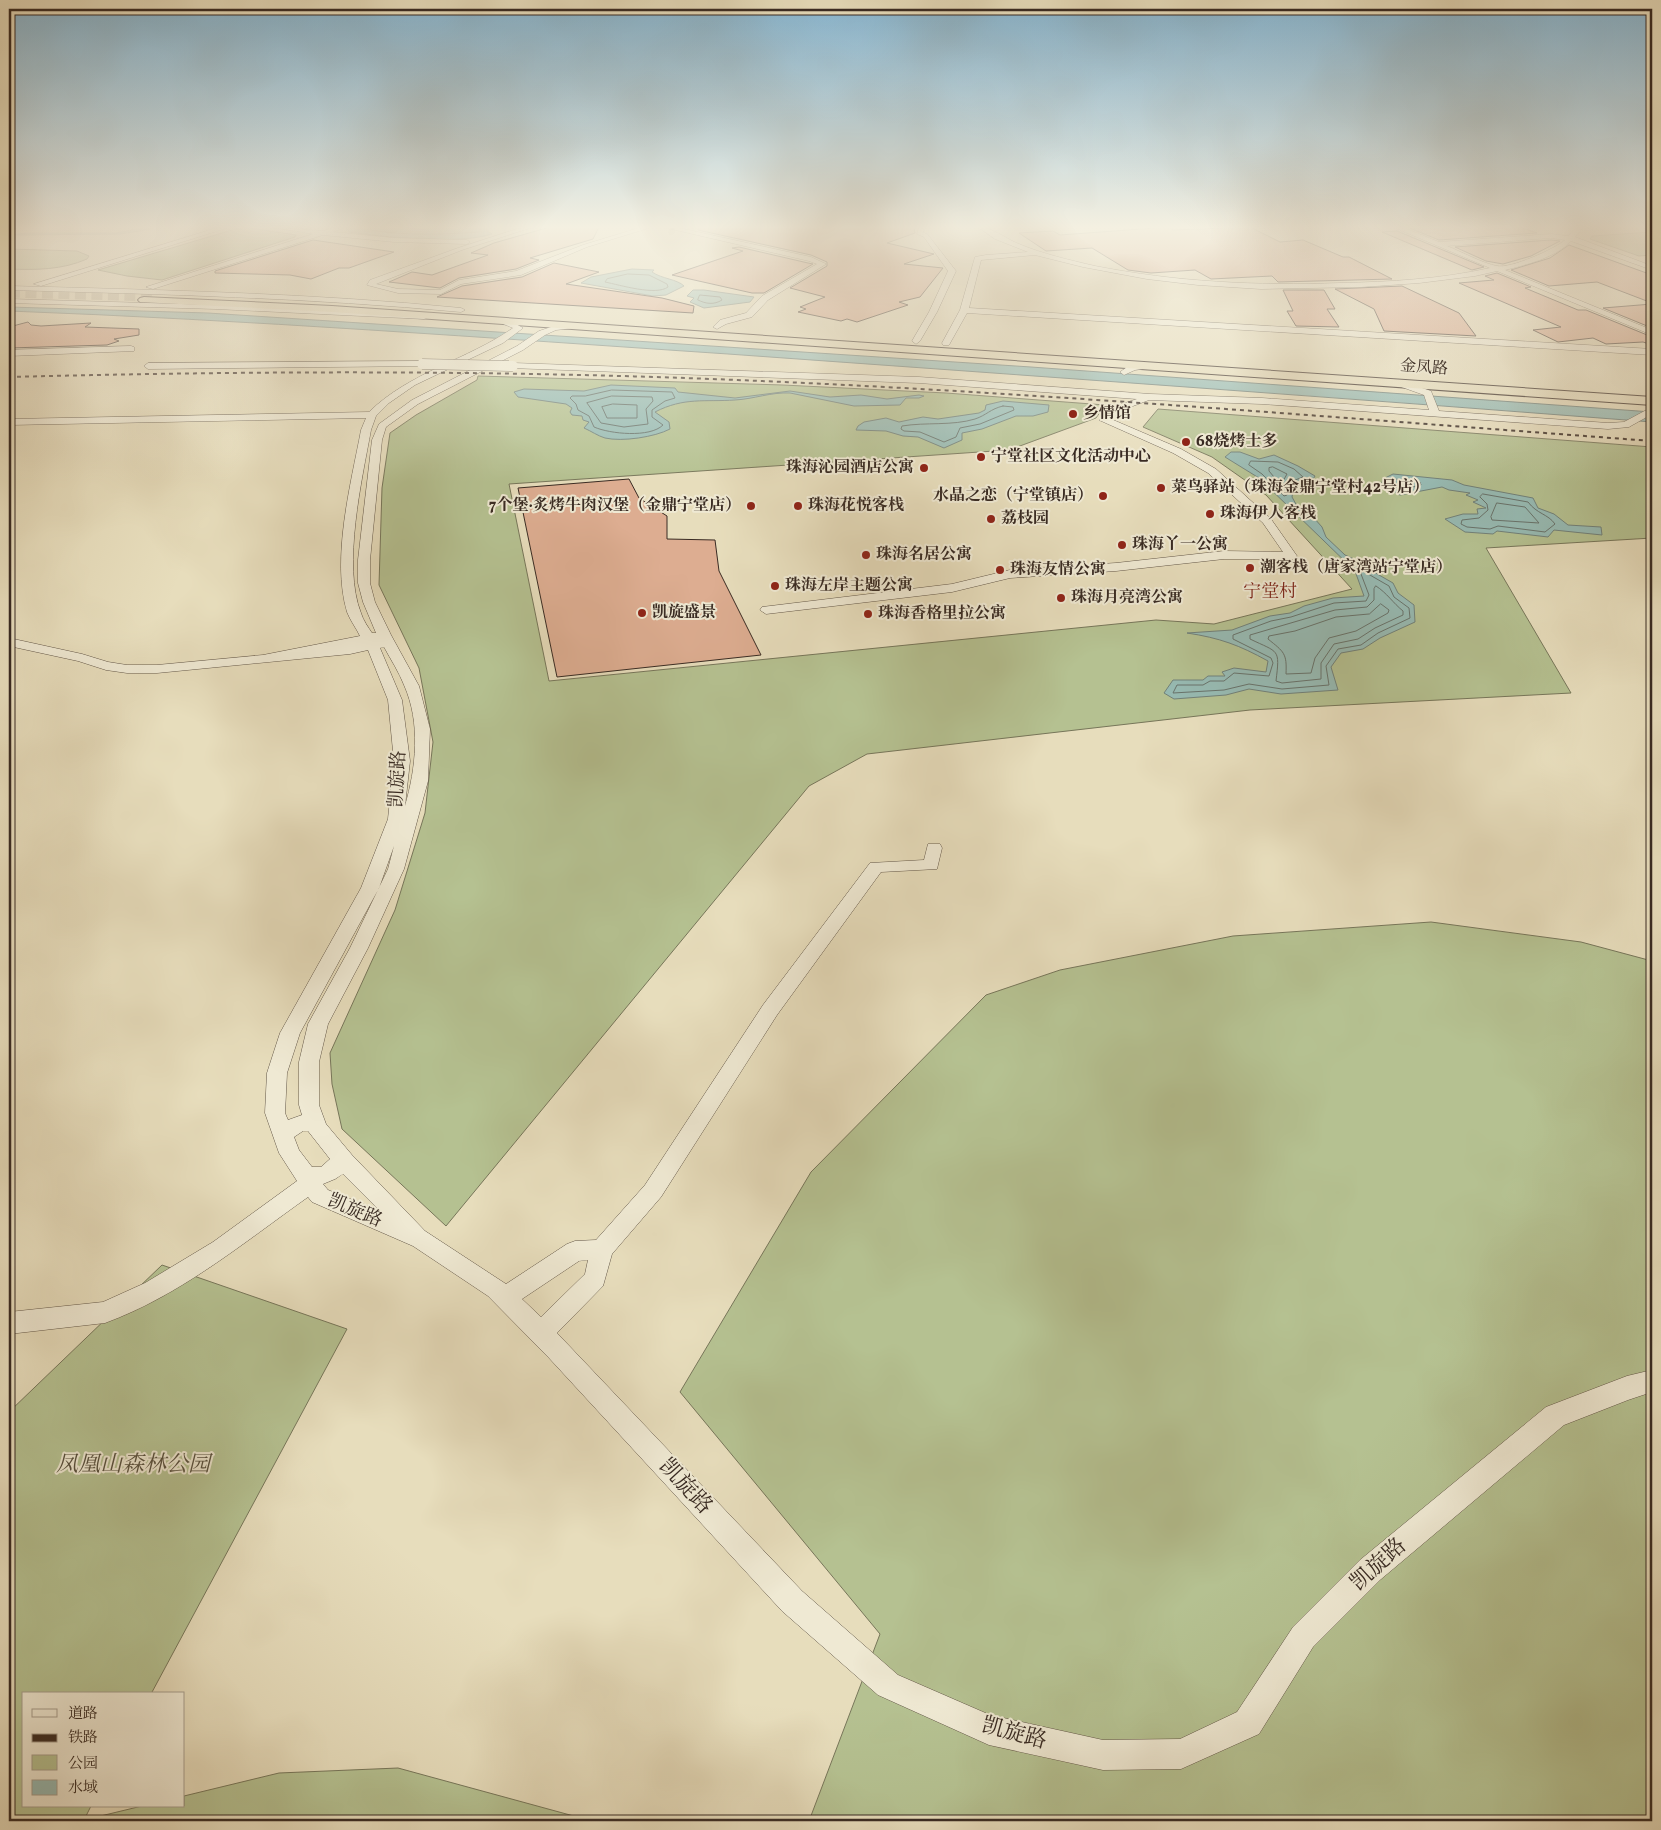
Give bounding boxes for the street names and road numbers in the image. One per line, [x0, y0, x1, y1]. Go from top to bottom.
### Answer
street label: 金凤路 [1399, 355, 1449, 381]
street label: 凯旋路 [384, 750, 412, 808]
street label: 凯旋路 [324, 1188, 386, 1234]
street label: 凯旋路 [651, 1452, 719, 1522]
street label: 凯旋路 [1344, 1531, 1414, 1599]
street label: 凯旋路 [978, 1710, 1050, 1758]

